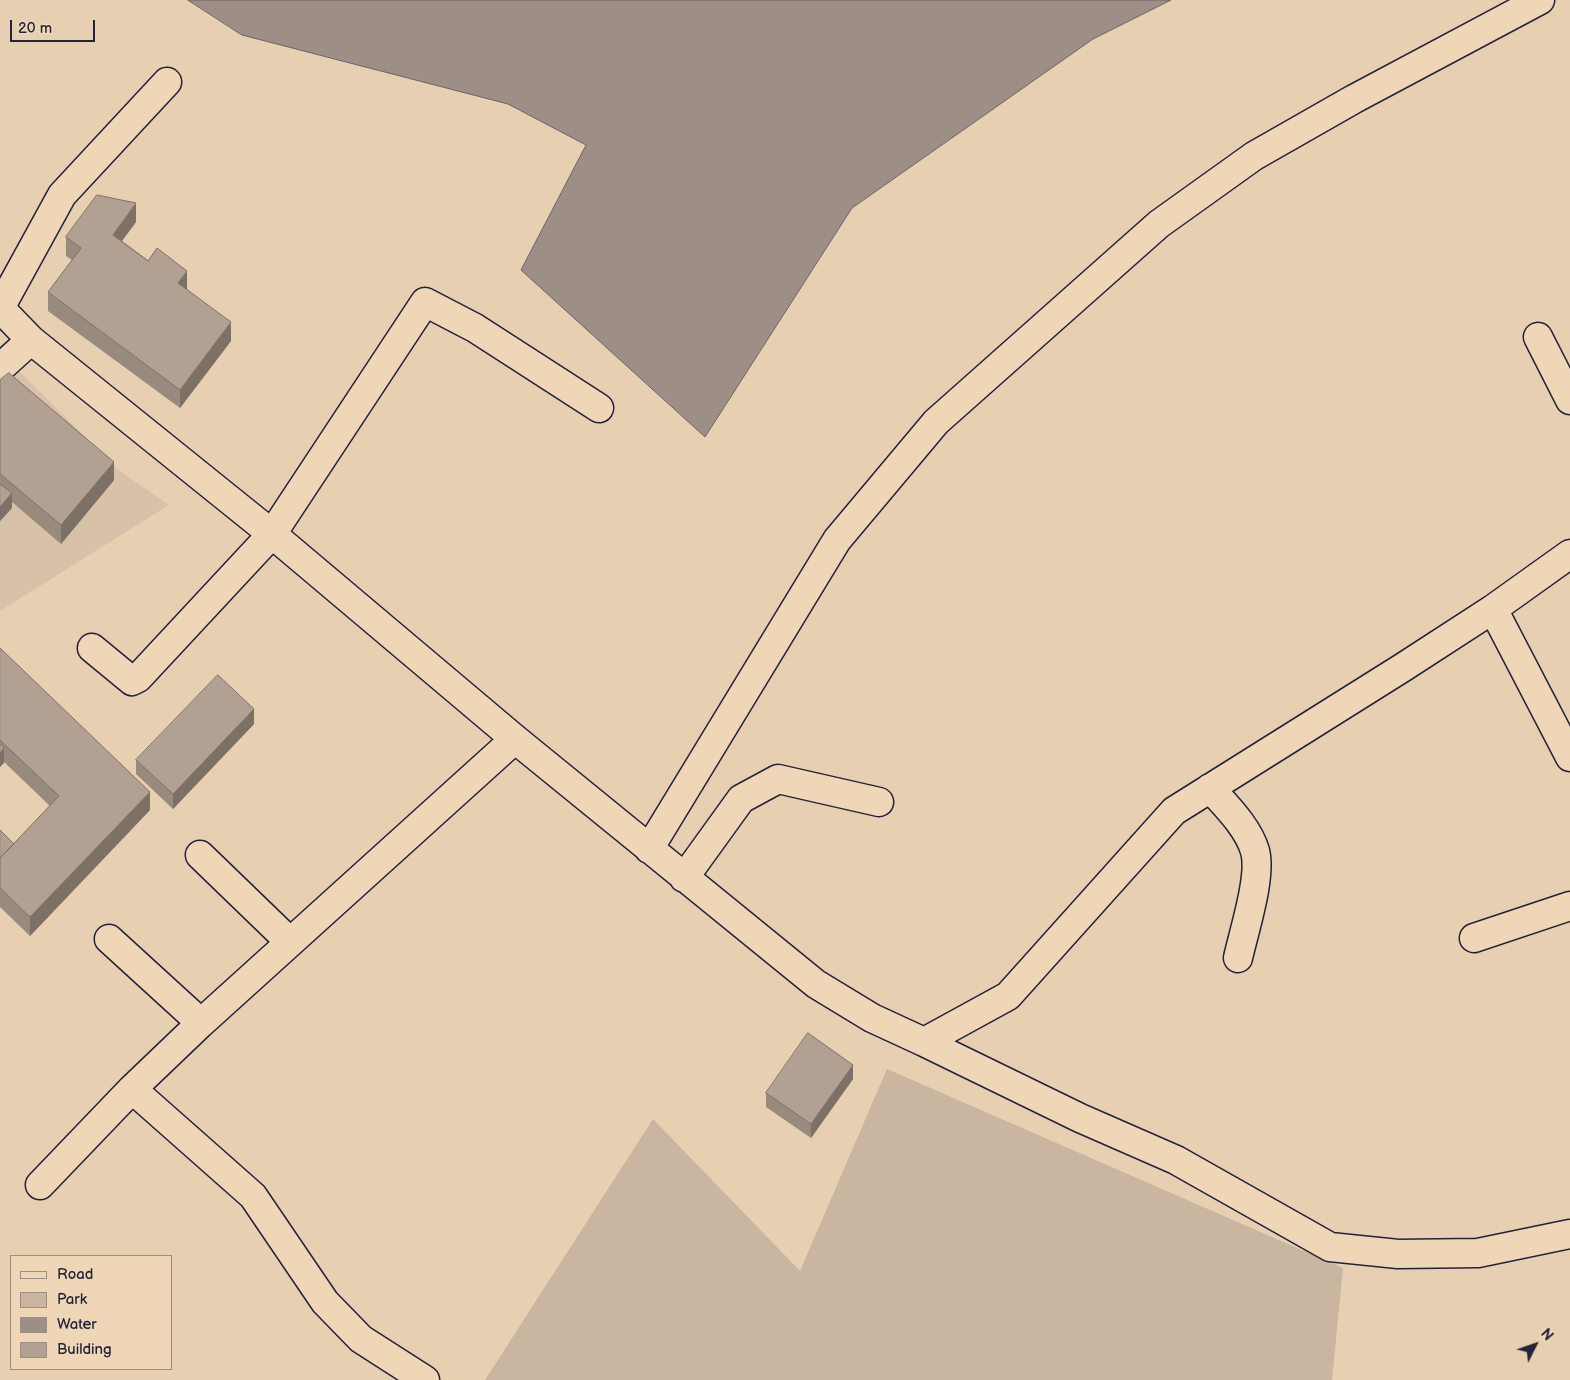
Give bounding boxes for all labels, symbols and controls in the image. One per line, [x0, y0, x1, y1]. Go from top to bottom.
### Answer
scale bar [12, 10, 98, 42]
text: 20 m [18, 19, 52, 38]
legend [10, 1255, 172, 1370]
text: Road [57, 1265, 93, 1284]
text: Park [57, 1290, 87, 1309]
text: Water [57, 1315, 97, 1334]
north arrow [1510, 1320, 1560, 1370]
text: N [1537, 1325, 1557, 1344]
text: Building [57, 1340, 112, 1359]

